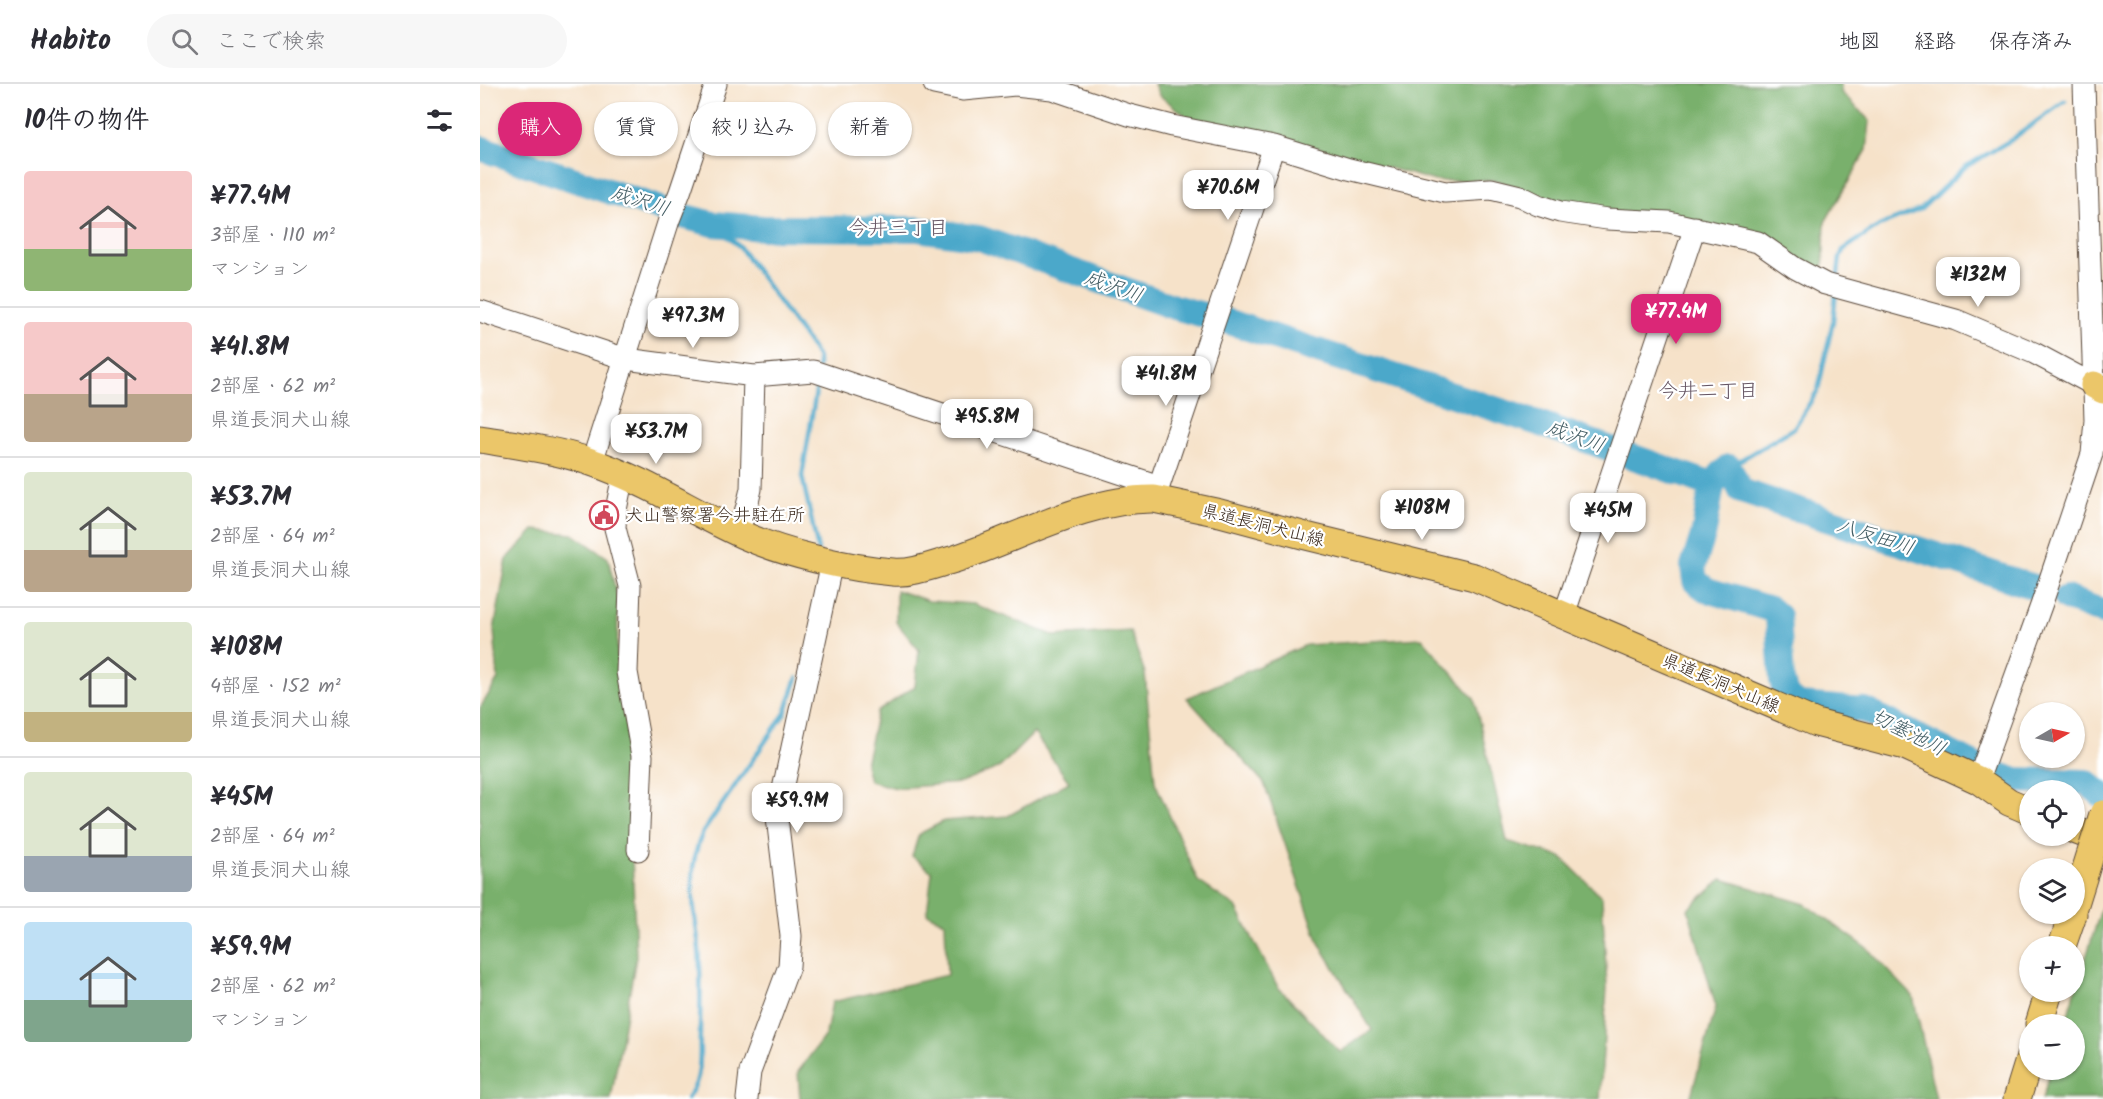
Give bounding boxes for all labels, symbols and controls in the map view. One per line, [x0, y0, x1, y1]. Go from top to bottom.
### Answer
search box [147, 14, 567, 68]
text: Habito [30, 19, 111, 64]
icon: search [168, 25, 201, 58]
text: ここで検索 [216, 25, 326, 60]
text: 地図 [1839, 26, 1881, 59]
text: 経路 [1914, 26, 1956, 59]
text: 保存済み [1989, 26, 2073, 59]
text: 10件の物件 [24, 100, 149, 142]
chip: 購入 [498, 102, 582, 156]
chip: 賃貸 [594, 102, 678, 156]
chip: 絞り込み [690, 102, 816, 156]
chip: 新着 [828, 102, 912, 156]
icon: filters [423, 104, 456, 137]
pin: ¥70.6M [1179, 170, 1277, 221]
text: ¥70.6M [1197, 173, 1259, 205]
text: ¥77.4M [210, 176, 291, 218]
water label: 成沢川 [607, 177, 674, 226]
icon: home [72, 195, 144, 267]
district label: 今井三丁目 [848, 213, 948, 245]
text: 3部屋 · 110 m² [210, 220, 335, 252]
text: マンション [210, 254, 309, 286]
pin: ¥132M [1936, 257, 2020, 308]
text: ¥132M [1950, 260, 2006, 292]
water label: 成沢川 [1080, 263, 1147, 313]
pin: ¥77.4M [1627, 294, 1725, 345]
text: ¥77.4M [1645, 297, 1707, 329]
pin: ¥97.3M [644, 298, 742, 349]
text: ¥97.3M [662, 301, 724, 333]
text: ¥41.8M [210, 327, 289, 369]
icon: home [72, 346, 144, 418]
pin: ¥41.8M [1117, 356, 1215, 407]
text: ¥41.8M [1136, 359, 1196, 391]
text: 2部屋 · 62 m² [210, 371, 335, 403]
district label: 今井二丁目 [1658, 376, 1758, 408]
pin: ¥95.8M [938, 399, 1036, 450]
text: ¥95.8M [955, 402, 1019, 434]
text: 県道長洞犬山線 [210, 405, 350, 437]
water label: 成沢川 [1542, 413, 1609, 463]
pin: ¥53.7M [607, 414, 705, 465]
text: ¥53.7M [625, 417, 687, 449]
text: ¥53.7M [210, 477, 291, 519]
pin: ¥108M [1380, 490, 1464, 541]
text: ¥108M [1394, 493, 1450, 525]
pin: ¥45M [1572, 493, 1644, 544]
icon: home [72, 496, 144, 568]
text: ¥45M [1584, 496, 1632, 528]
street label: 県道長洞犬山線 [1198, 497, 1327, 556]
public building icon: 犬山警察署今井駐在所 [588, 499, 620, 531]
place label: 犬山警察署今井駐在所 [625, 502, 805, 531]
water label: 八反田川 [1832, 510, 1918, 565]
text: 2部屋 · 64 m² [210, 521, 335, 553]
text: 県道長洞犬山線 [210, 555, 350, 587]
text: ¥108M [210, 627, 282, 669]
icon: home [72, 646, 144, 718]
street label: 県道長洞犬山線 [1657, 646, 1784, 722]
text: 4部屋 · 152 m² [210, 671, 341, 703]
water label: 切塞池川 [1865, 701, 1951, 766]
north arrow [2019, 702, 2085, 768]
map controls [2019, 702, 2085, 1080]
text: 県道長洞犬山線 [210, 705, 350, 737]
text: ¥45M [210, 777, 273, 819]
button: locate [2019, 780, 2085, 846]
pin: ¥59.9M [748, 783, 846, 834]
text: ¥59.9M [766, 786, 828, 818]
icon: home [72, 796, 144, 868]
text: 2部屋 · 64 m² [210, 821, 335, 853]
text: 県道長洞犬山線 [210, 855, 350, 887]
button: layers [2019, 858, 2085, 924]
text: ¥59.9M [210, 927, 291, 969]
button: + [2019, 936, 2085, 1002]
icon: home [72, 946, 144, 1018]
text: 2部屋 · 62 m² [210, 971, 335, 1003]
text: マンション [210, 1005, 309, 1037]
button: − [2019, 1014, 2085, 1080]

